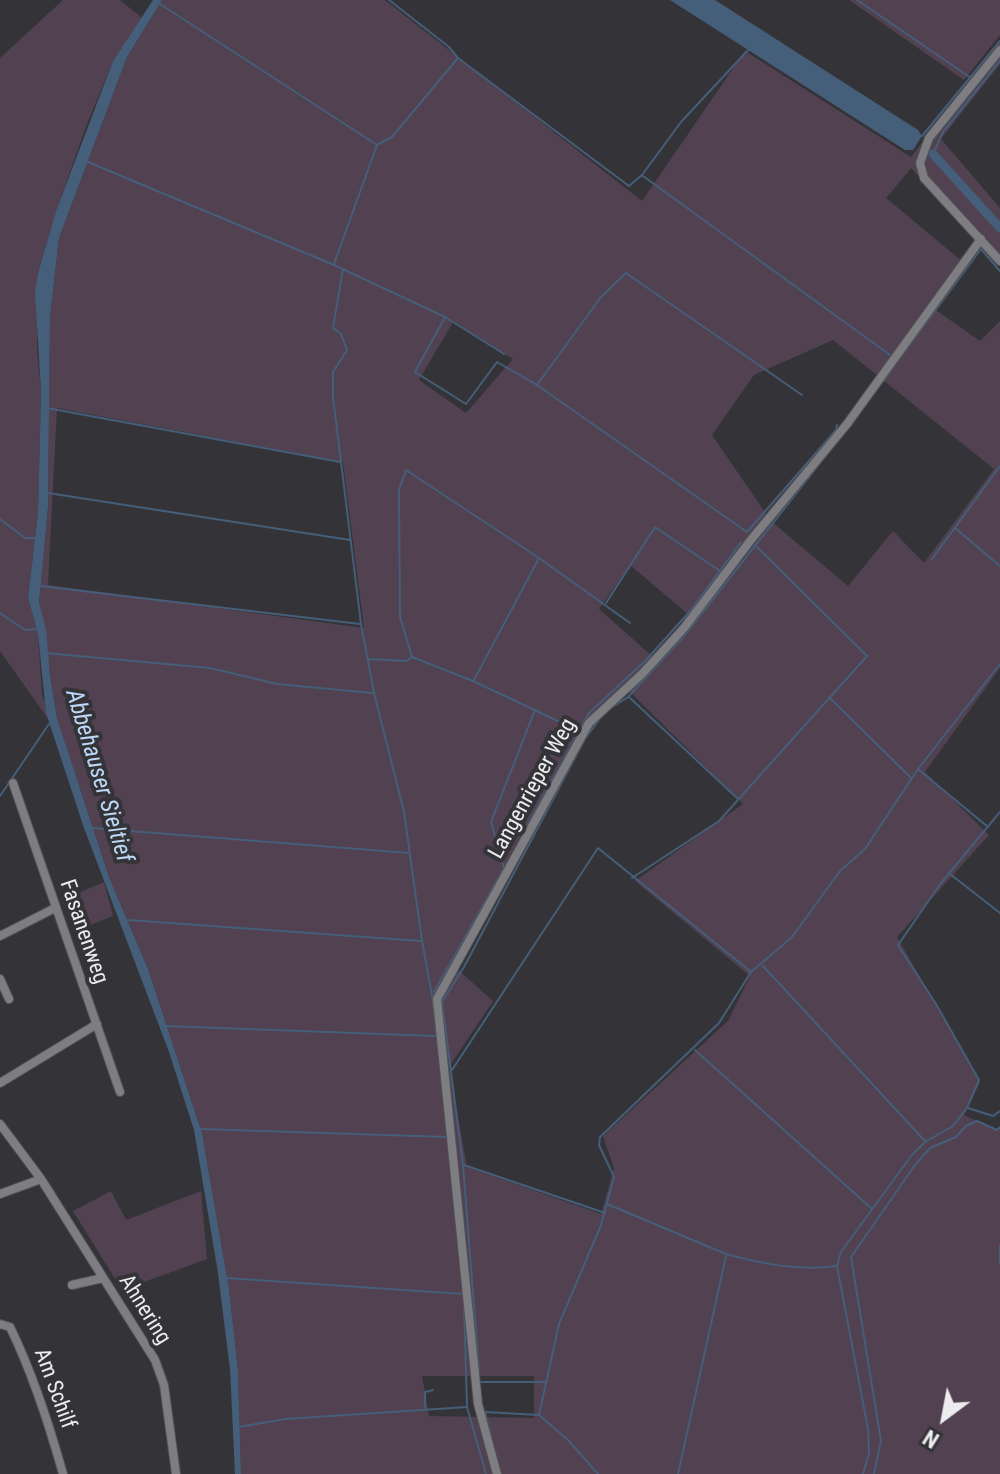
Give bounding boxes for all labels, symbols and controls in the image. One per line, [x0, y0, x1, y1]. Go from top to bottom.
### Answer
water label: Abbehauser Sieltief [58, 686, 138, 866]
street label: Langenrieper Weg [484, 714, 582, 864]
street label: Fasanenweg [53, 876, 113, 988]
street label: Ahnering [112, 1270, 176, 1350]
street label: Am Schilf [27, 1345, 81, 1433]
north arrow [904, 1378, 984, 1458]
text: N [919, 1425, 943, 1453]

